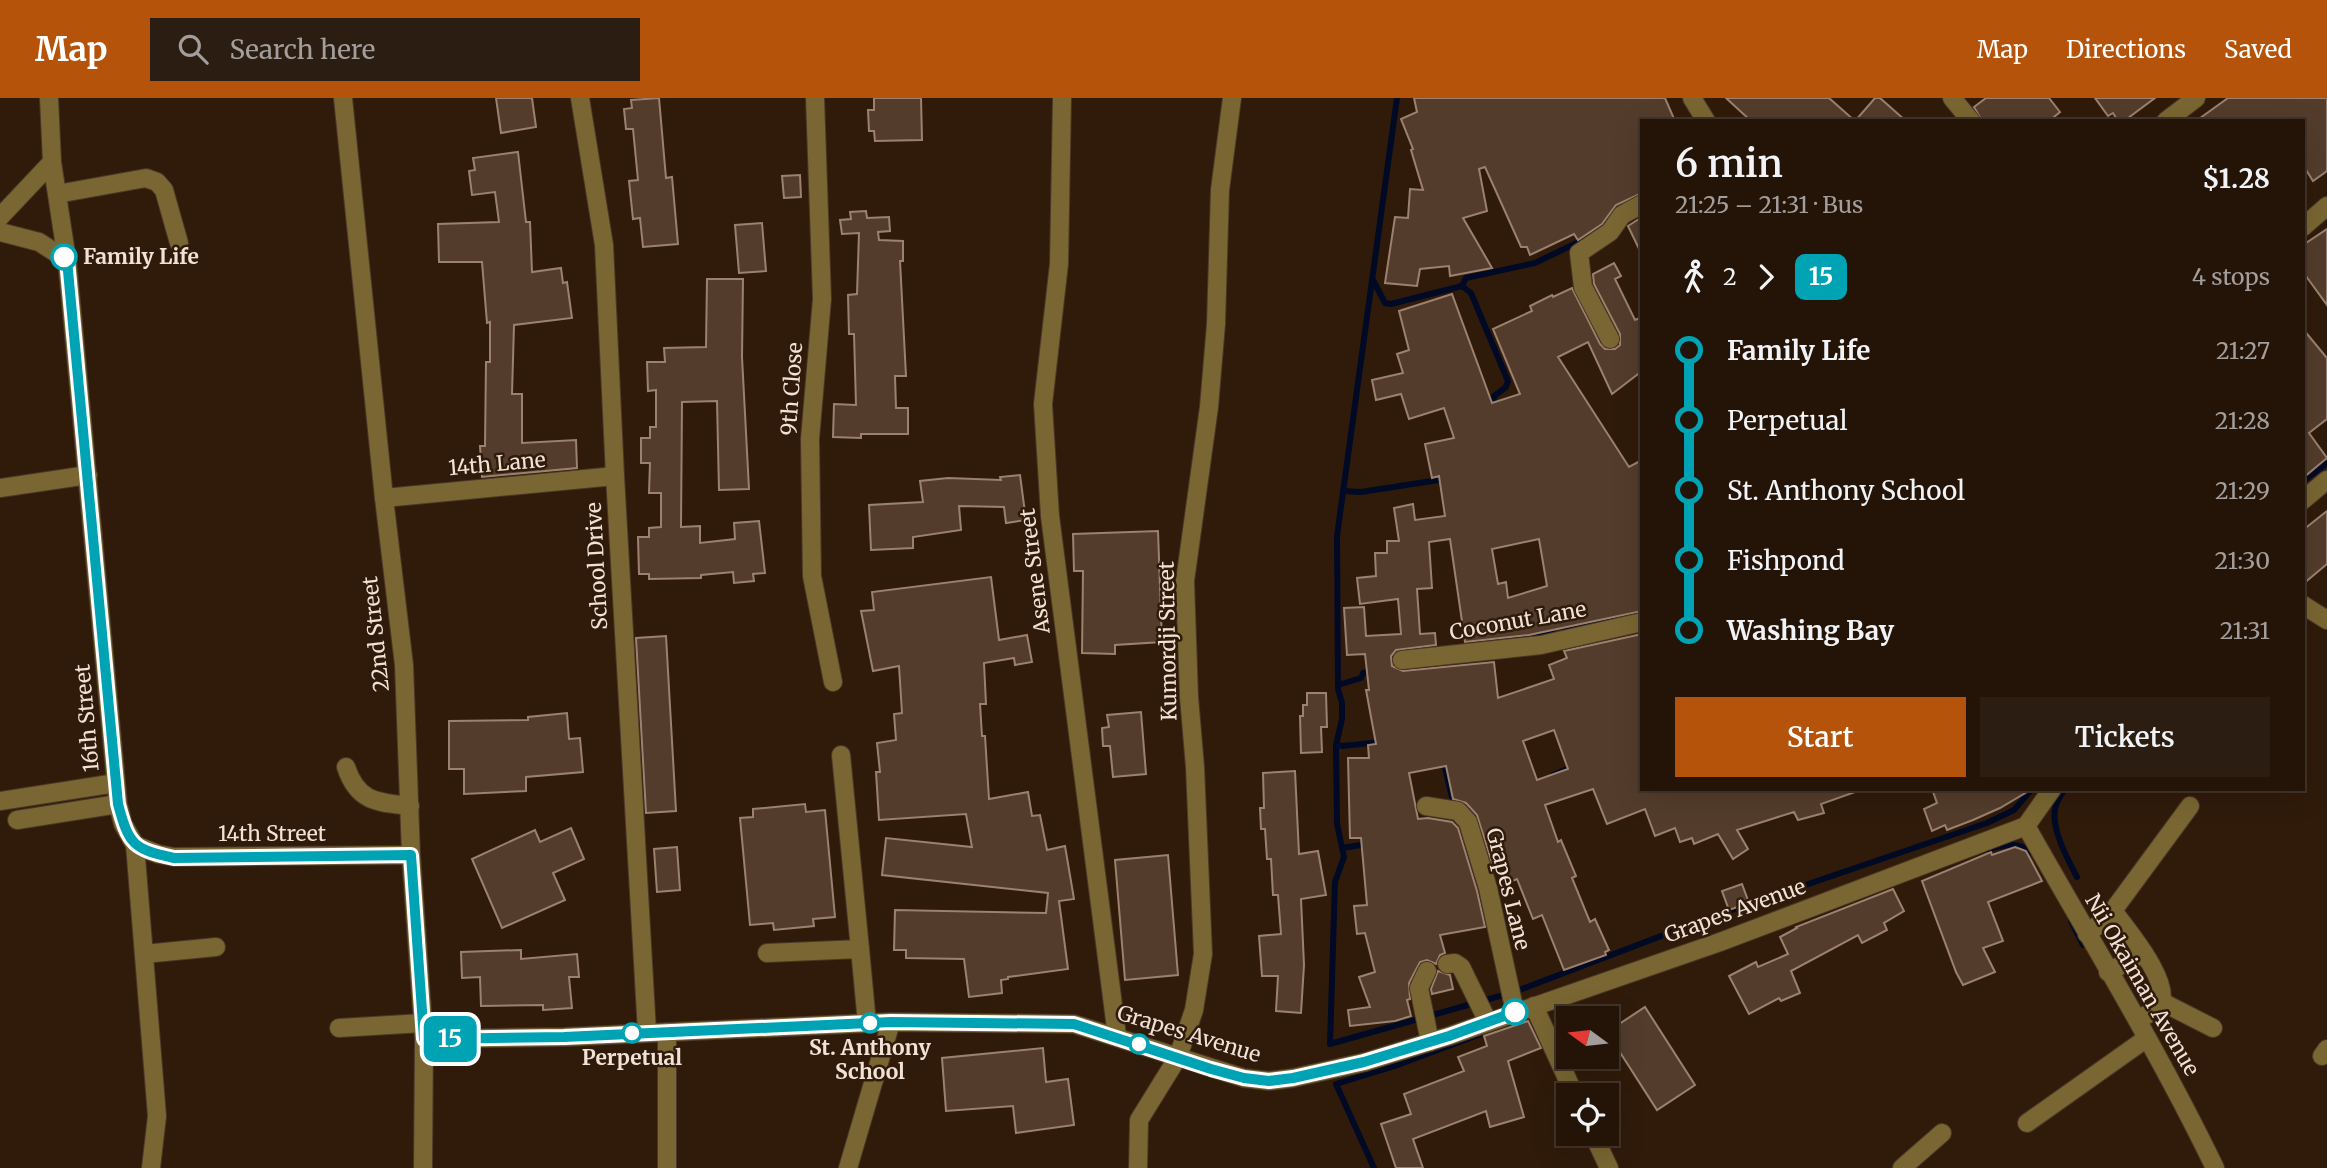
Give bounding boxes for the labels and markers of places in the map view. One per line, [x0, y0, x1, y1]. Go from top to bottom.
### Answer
place label: Family Life [83, 243, 199, 270]
marker: Family Life [51, 244, 77, 270]
unlabelled marker [1502, 999, 1528, 1025]
marker: St. Anthony School [860, 1013, 880, 1033]
marker: Perpetual [622, 1023, 642, 1043]
place label: St. Anthony School [809, 1034, 931, 1085]
unlabelled marker [1129, 1034, 1149, 1054]
place label: Perpetual [582, 1044, 682, 1071]

